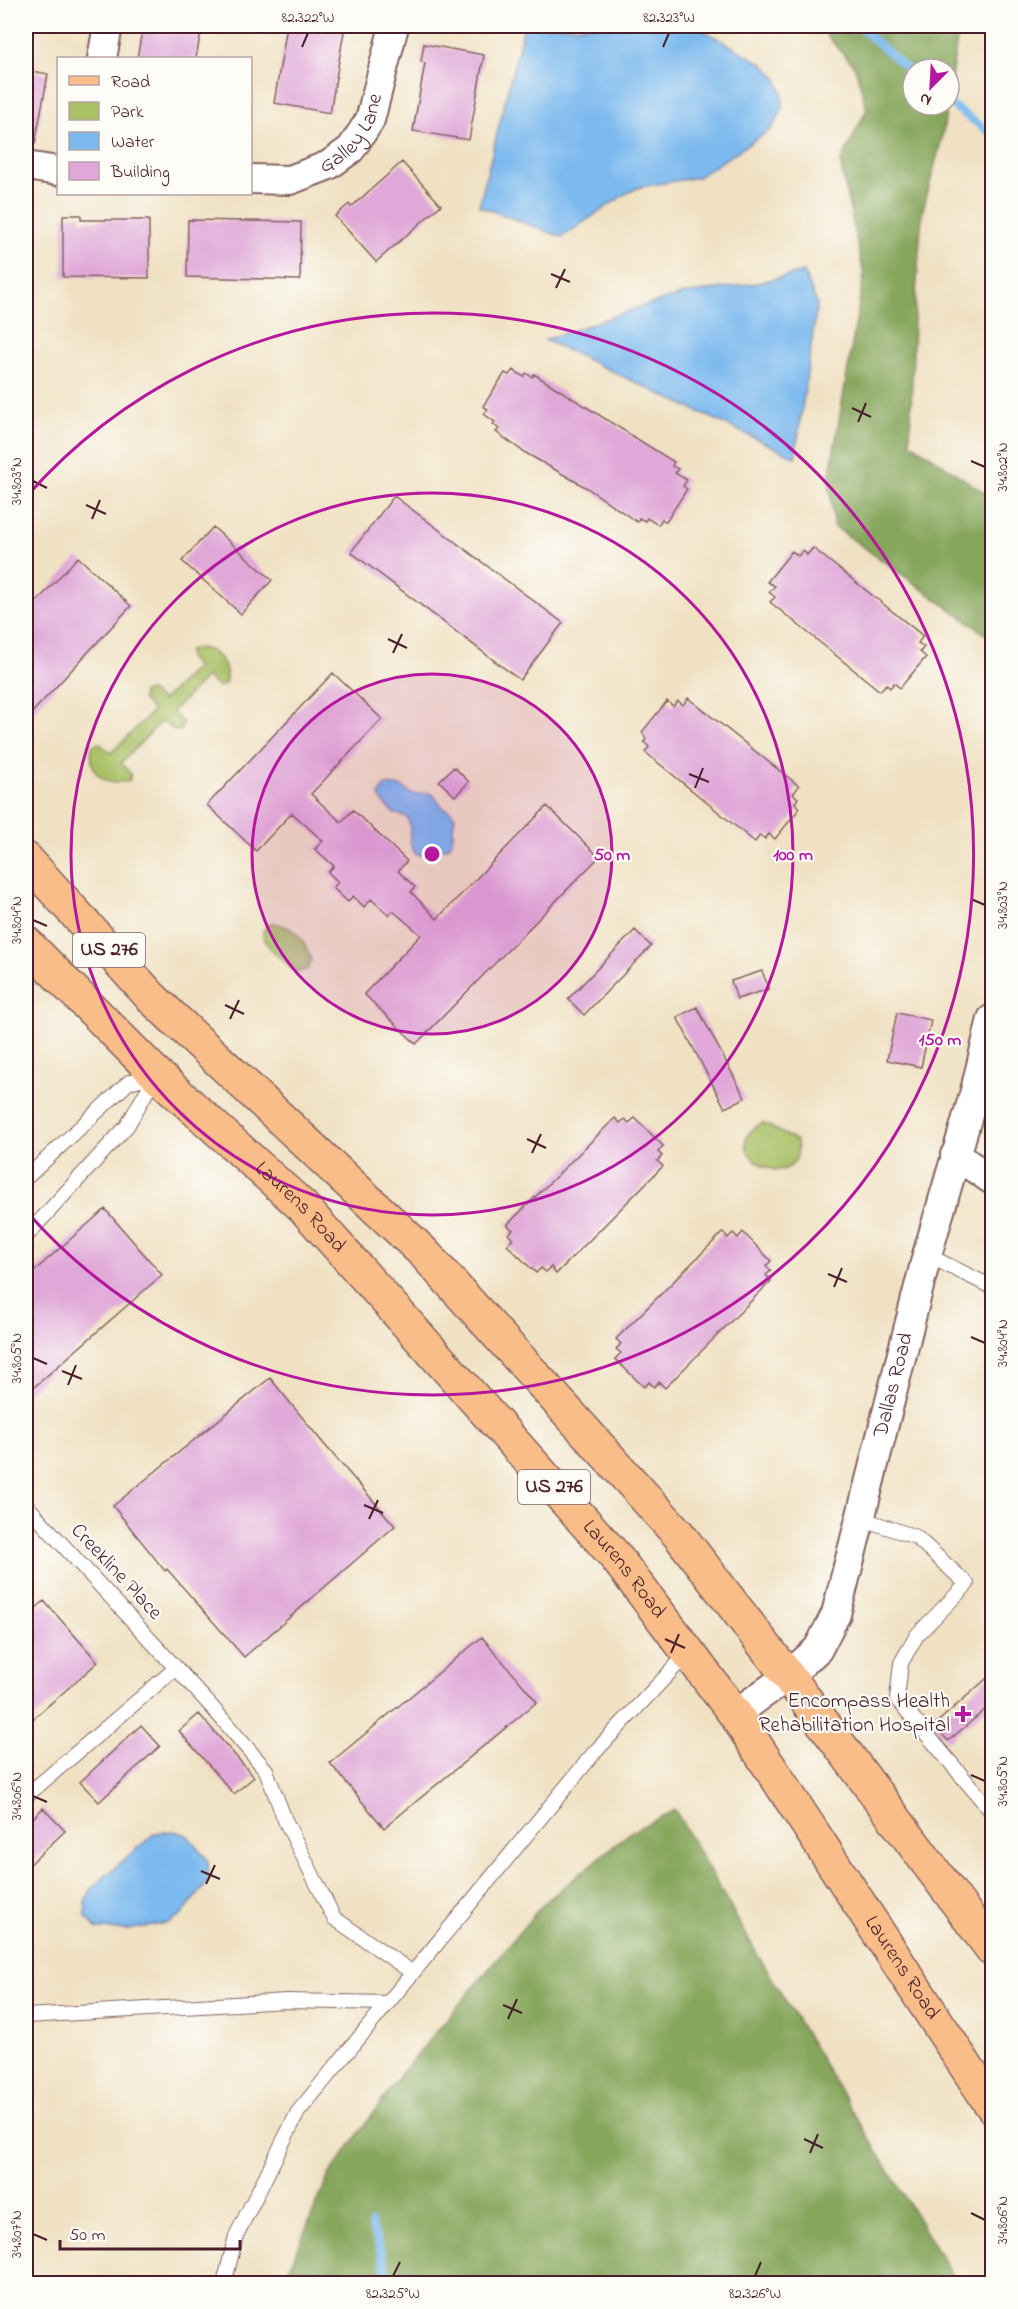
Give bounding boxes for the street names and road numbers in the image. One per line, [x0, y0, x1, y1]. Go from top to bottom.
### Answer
street label: Galley Lane [316, 90, 391, 182]
road number: US 276 [73, 933, 145, 967]
street label: Laurens Road [248, 1155, 353, 1260]
street label: Dallas Road [866, 1330, 922, 1442]
road number: US 276 [518, 1470, 590, 1504]
street label: Laurens Road [575, 1514, 673, 1625]
street label: Creekline Place [63, 1517, 169, 1628]
street label: Laurens Road [856, 1910, 947, 2026]

